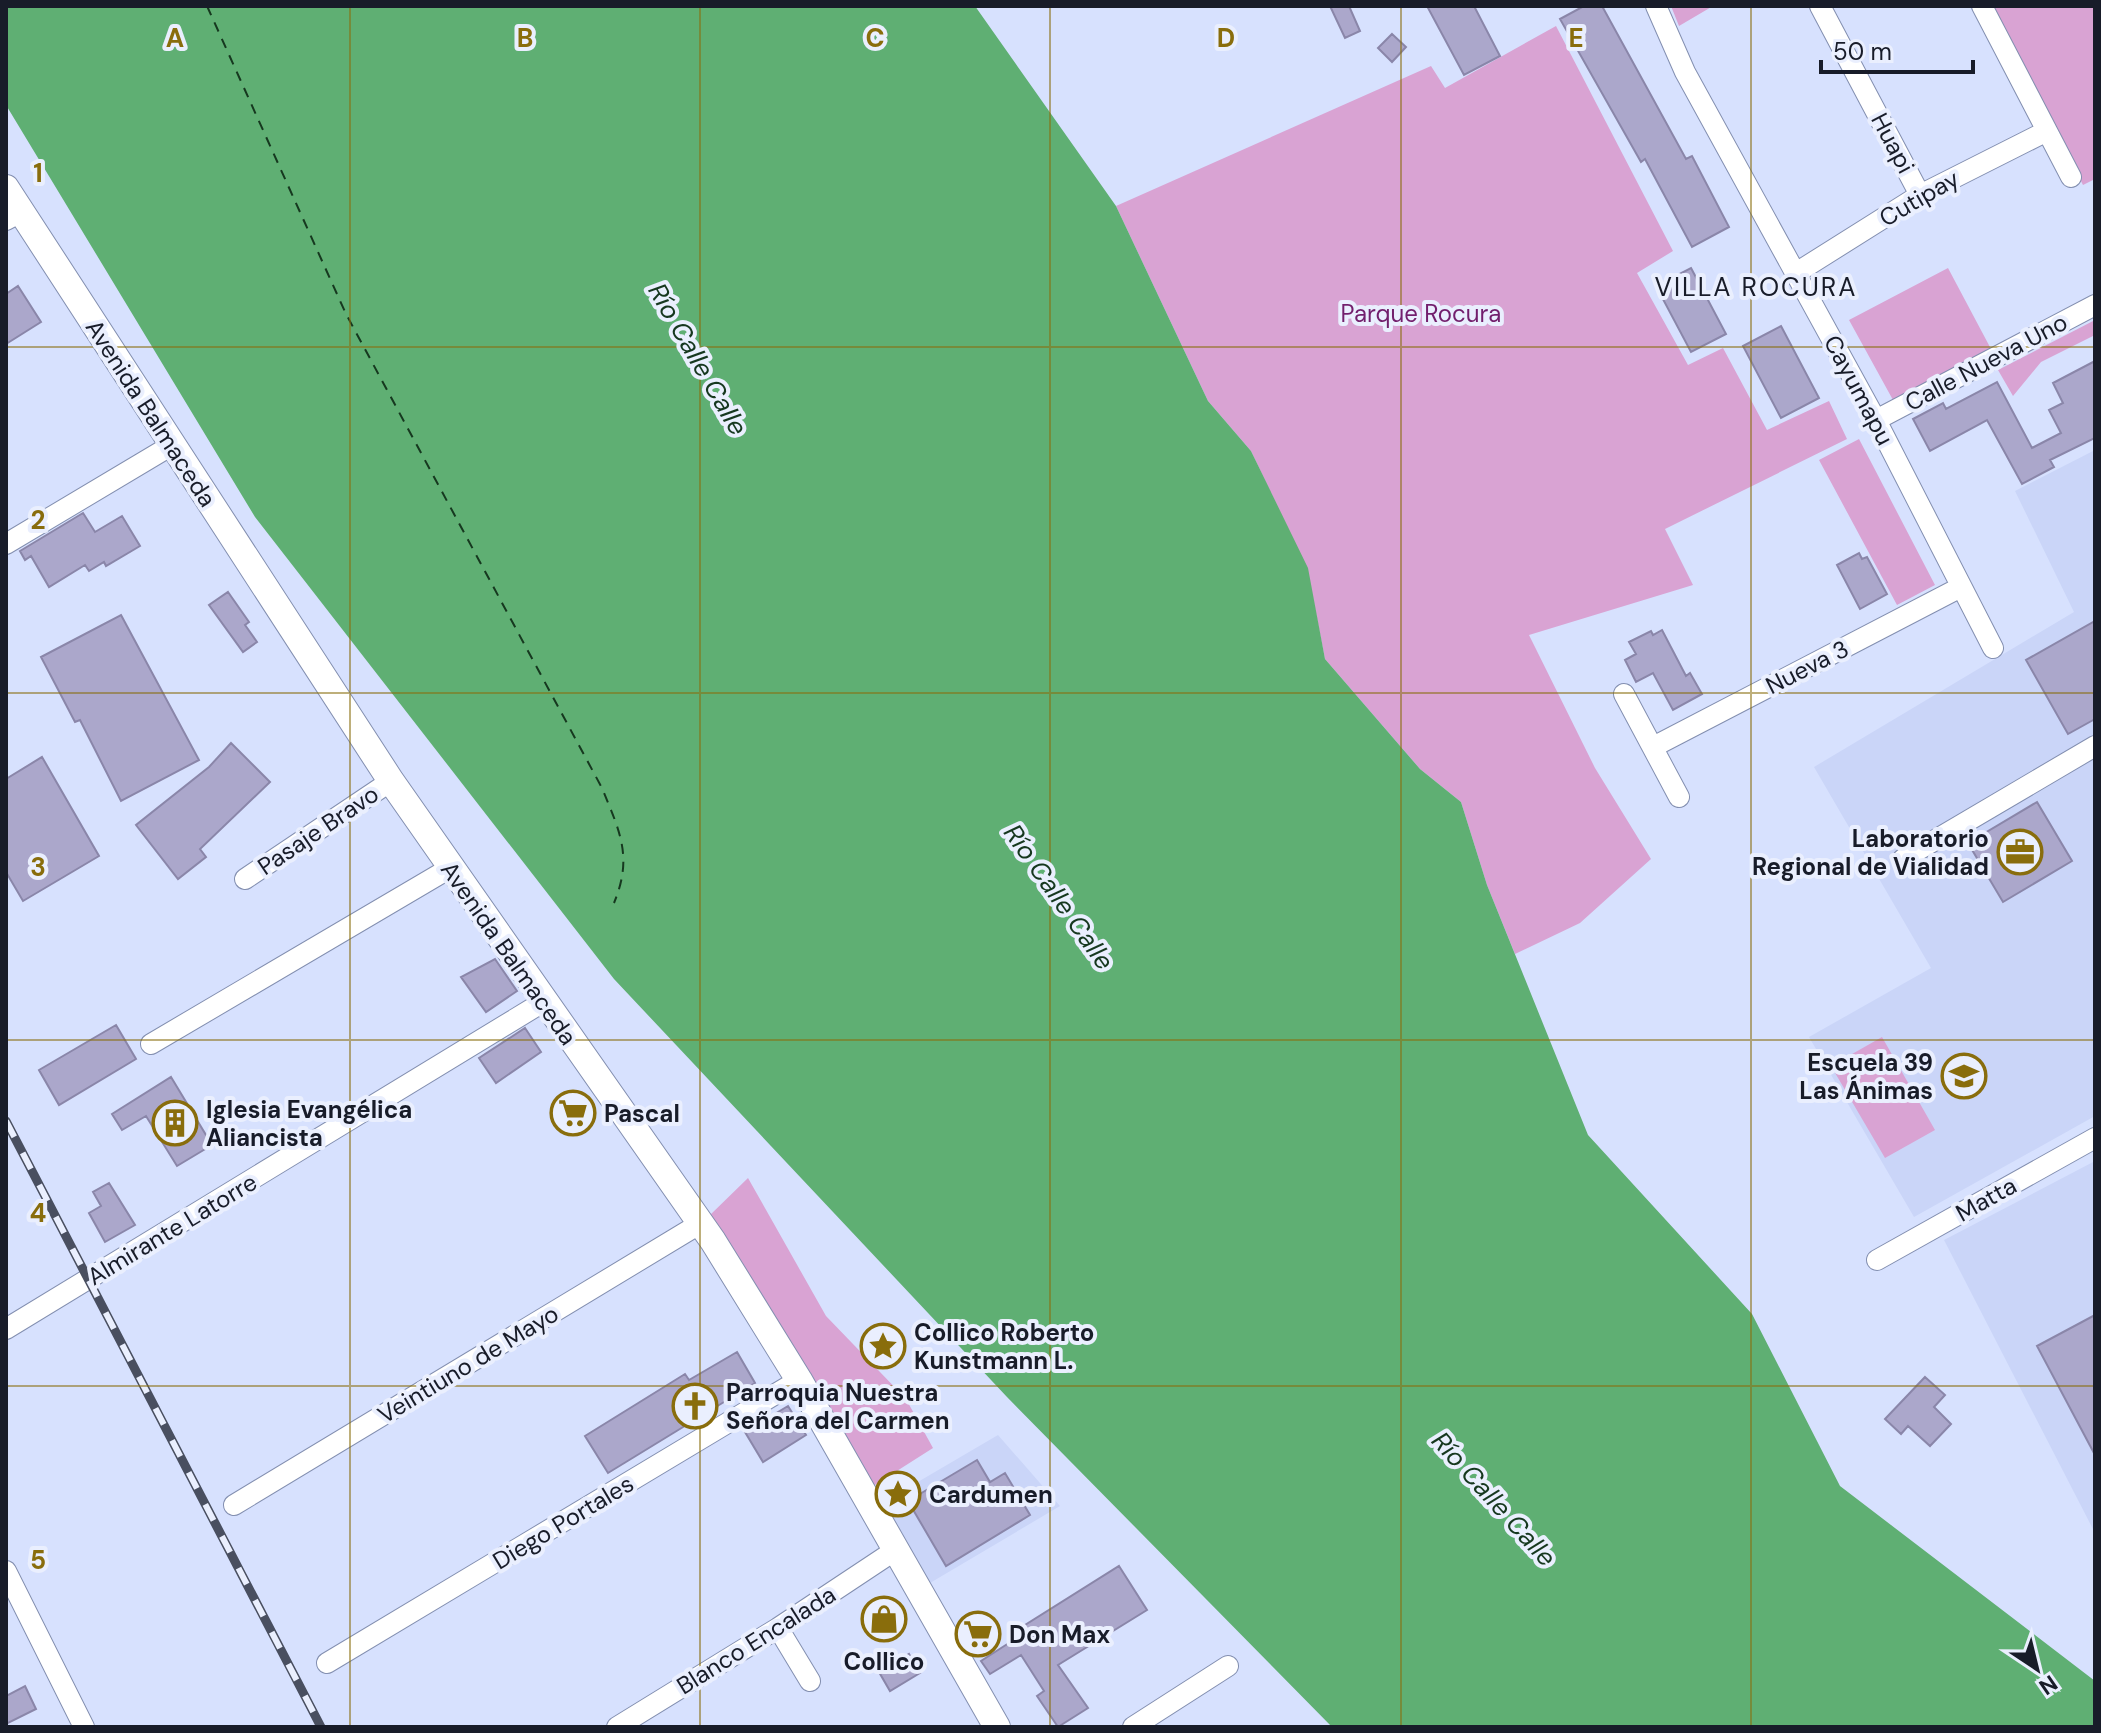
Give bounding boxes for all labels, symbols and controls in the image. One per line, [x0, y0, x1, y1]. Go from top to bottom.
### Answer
text: A [166, 21, 184, 55]
text: B [517, 21, 533, 55]
text: C [865, 21, 885, 55]
text: D [1217, 21, 1235, 55]
text: E [1568, 21, 1584, 55]
scale bar [1821, 24, 1973, 74]
text: 50 m [1833, 36, 1892, 67]
street label: Huapi [1864, 107, 1922, 179]
text: 1 [33, 156, 43, 190]
street label: Cutipay [1873, 163, 1965, 233]
district label: VILLA ROCURA [1654, 270, 1858, 304]
water label: Río Calle Calle [641, 277, 755, 441]
park label: Parque Rocura [1341, 298, 1501, 329]
street label: Calle Nueva Uno [1899, 306, 2073, 418]
street label: Avenida Balmaceda [79, 313, 223, 513]
street label: Cayumapu [1817, 330, 1901, 450]
text: 2 [30, 503, 46, 537]
street label: Nueva 3 [1760, 633, 1854, 701]
street label: Pasaje Bravo [251, 778, 385, 882]
water label: Río Calle Calle [996, 817, 1122, 977]
place label: Laboratorio Regional de Vialidad [1752, 823, 1989, 882]
office icon: Laboratorio Regional de Vialidad [1996, 828, 2044, 876]
text: 3 [30, 850, 46, 884]
street label: Avenida Balmaceda [434, 855, 584, 1051]
place label: Escuela 39 Las Ánimas [1799, 1047, 1933, 1106]
school or university icon: Escuela 39 Las Ánimas [1940, 1052, 1988, 1100]
supermarket icon: Pascal [549, 1089, 597, 1137]
place label: Iglesia Evangélica Aliancista [206, 1094, 412, 1153]
place label: Pascal [604, 1098, 680, 1129]
building icon: Iglesia Evangélica Aliancista [151, 1099, 199, 1147]
street label: Almirante Latorre [81, 1166, 263, 1292]
street label: Matta [1950, 1170, 2022, 1228]
text: 4 [30, 1196, 46, 1230]
street label: Veintiuno de Mayo [372, 1298, 564, 1430]
place label: Collico Roberto Kunstmann L. [914, 1317, 1094, 1376]
place icon: Collico Roberto Kunstmann L. [859, 1322, 907, 1370]
place label: Parroquia Nuestra Señora del Carmen [726, 1377, 950, 1436]
church icon: Parroquia Nuestra Señora del Carmen [671, 1382, 719, 1430]
water label: Río Calle Calle [1424, 1424, 1564, 1574]
street label: Diego Portales [487, 1468, 639, 1576]
place icon: Cardumen [874, 1470, 922, 1518]
place label: Cardumen [929, 1479, 1053, 1510]
text: 5 [30, 1543, 46, 1577]
street label: Blanco Encalada [671, 1579, 841, 1701]
shop icon: Collico [860, 1595, 908, 1643]
supermarket icon: Don Max [954, 1610, 1002, 1658]
place label: Don Max [1009, 1619, 1110, 1650]
north arrow [1997, 1629, 2077, 1709]
place label: Collico [844, 1646, 924, 1677]
text: N [2033, 1668, 2063, 1701]

